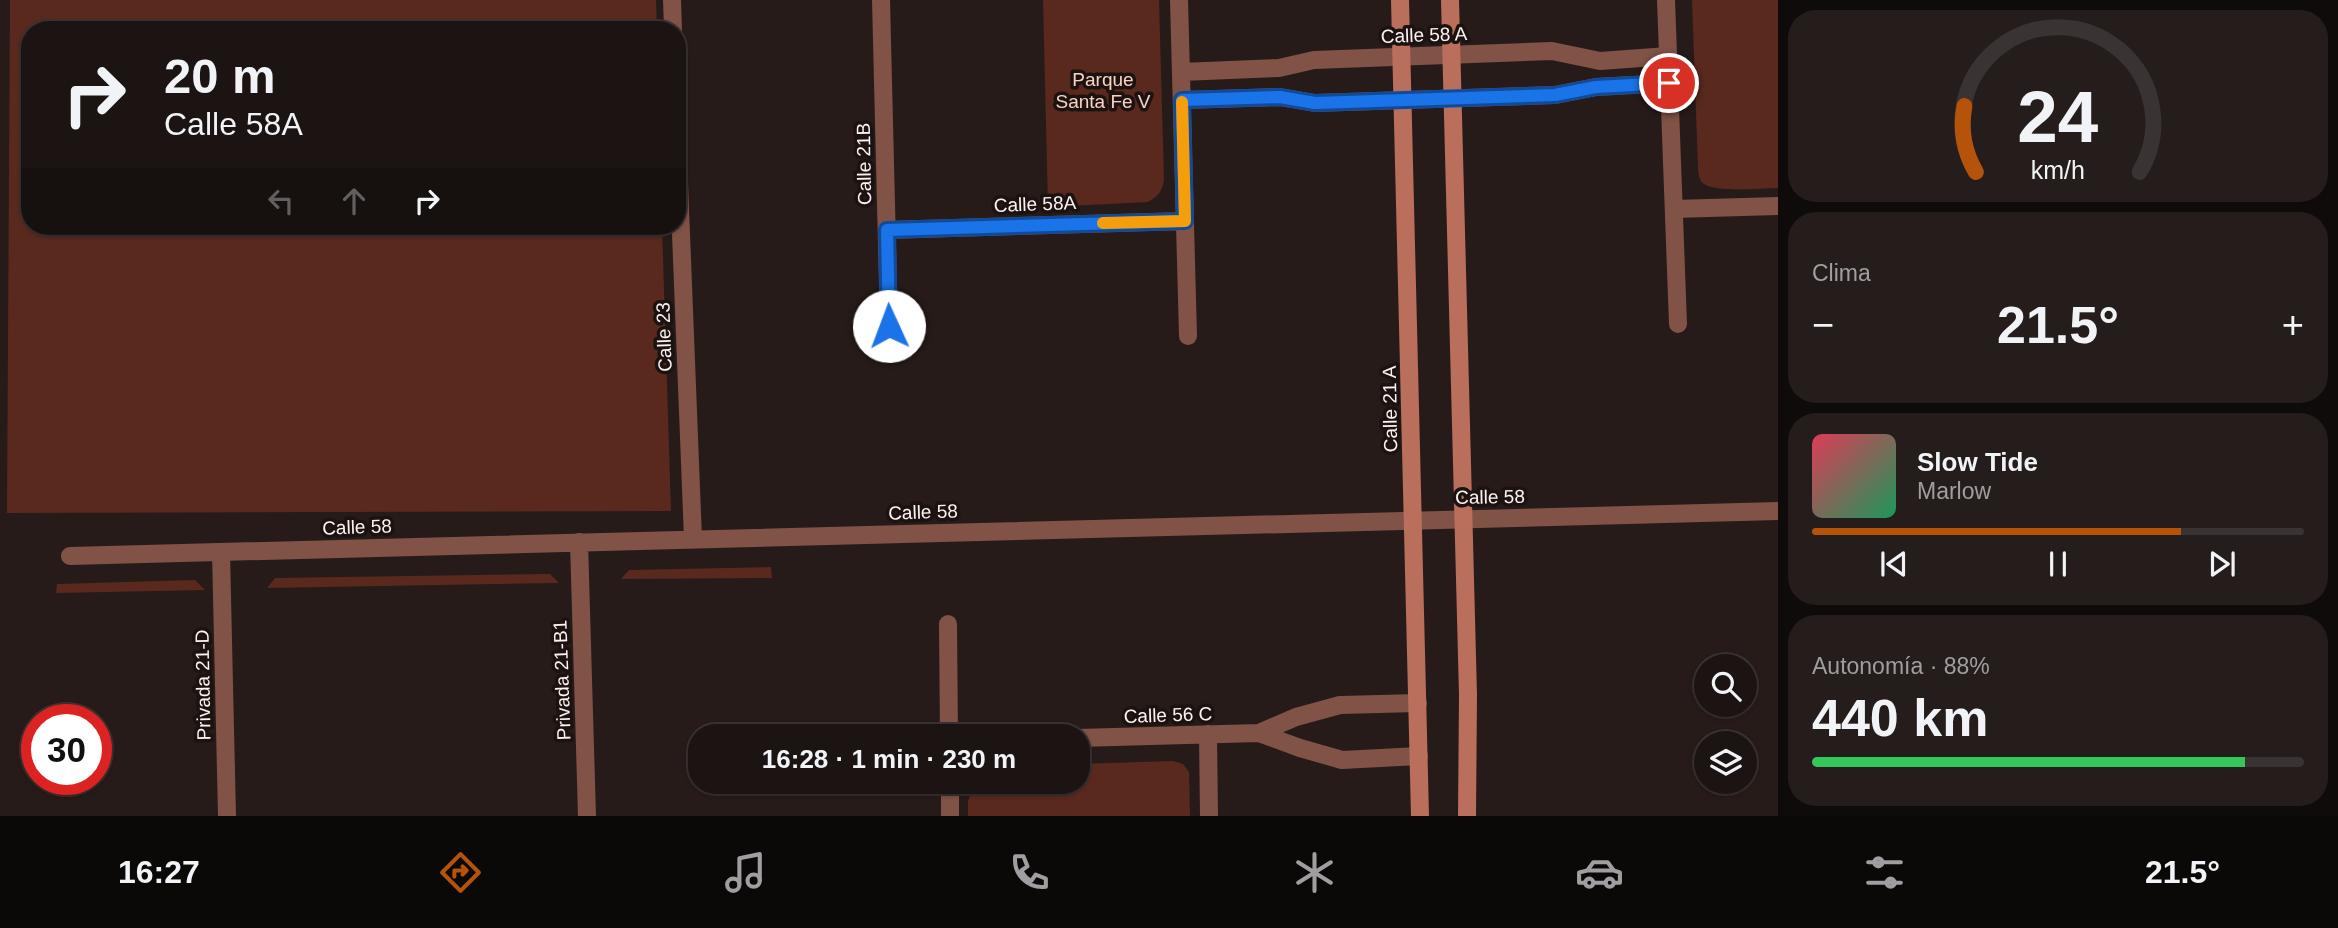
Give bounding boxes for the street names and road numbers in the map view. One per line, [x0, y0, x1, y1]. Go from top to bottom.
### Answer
street label: Calle 58 A [1380, 23, 1468, 47]
street label: Calle 21B [853, 123, 875, 205]
street label: Calle 58A [993, 192, 1077, 216]
street label: Calle 23 [652, 302, 676, 372]
street label: Calle 21 A [1379, 365, 1401, 452]
street label: Calle 58 [1455, 486, 1525, 508]
street label: Calle 58 [888, 500, 958, 524]
street label: Calle 58 [322, 515, 392, 539]
street label: Privada 21-B1 [549, 619, 575, 741]
street label: Privada 21-D [192, 629, 214, 741]
street label: Calle 56 C [1123, 703, 1213, 727]

